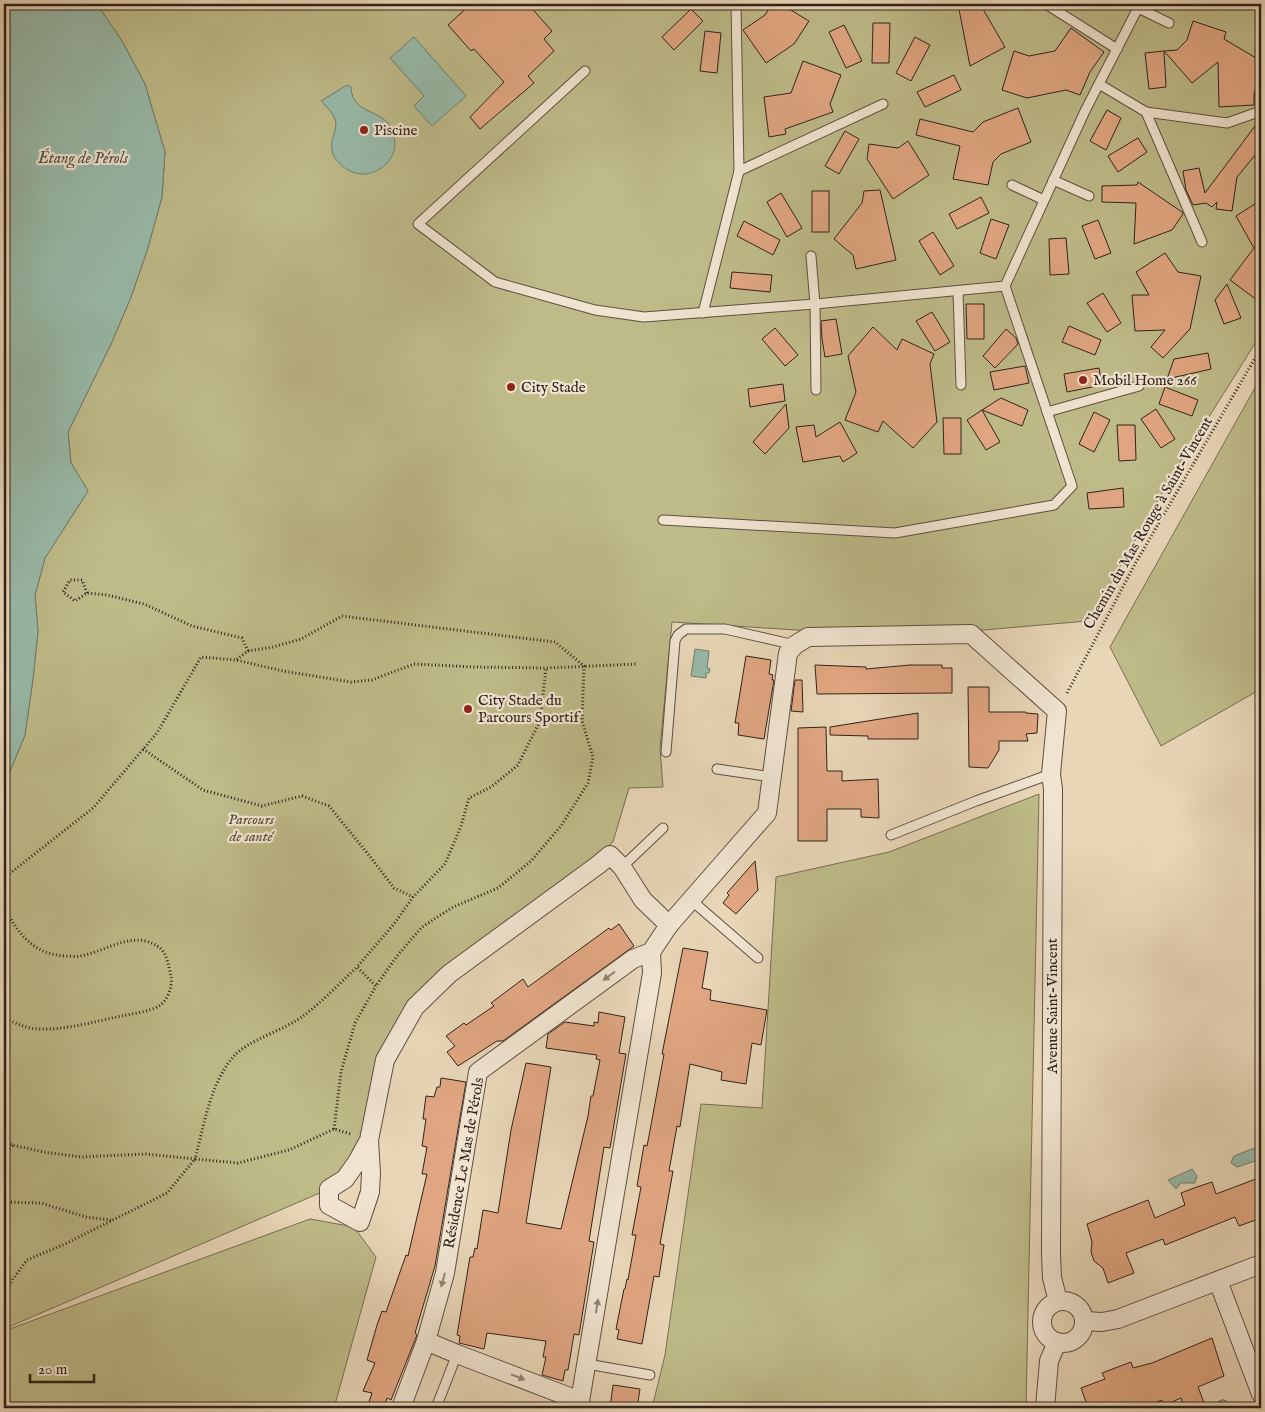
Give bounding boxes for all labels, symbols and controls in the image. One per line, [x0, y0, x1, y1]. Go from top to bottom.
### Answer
place label: Piscine [374, 121, 417, 140]
marker: Piscine [358, 124, 370, 136]
water label: Étang de Pérols [37, 148, 128, 169]
place label: Mobil Home 266 [1093, 371, 1197, 390]
marker: Mobil Home 266 [1077, 374, 1089, 386]
place label: City Stade [521, 378, 586, 397]
marker: City Stade [505, 381, 517, 393]
street label: Chemin du Mas Rouge à Saint-Vincent [1079, 413, 1217, 633]
place label: City Stade du Parcours Sportif [478, 691, 581, 727]
marker: City Stade du Parcours Sportif [462, 703, 474, 715]
park label: Parcours de santé [228, 810, 276, 846]
street label: Avenue Saint-Vincent [1043, 938, 1062, 1075]
one-way arrow [603, 971, 616, 982]
street label: Résidence Le Mas de Pérols [440, 1076, 488, 1250]
one-way arrow [439, 1272, 447, 1287]
one-way arrow [593, 1298, 601, 1314]
scale bar [30, 1352, 94, 1384]
text: 20 m [38, 1360, 68, 1379]
one-way arrow [511, 1373, 526, 1381]

